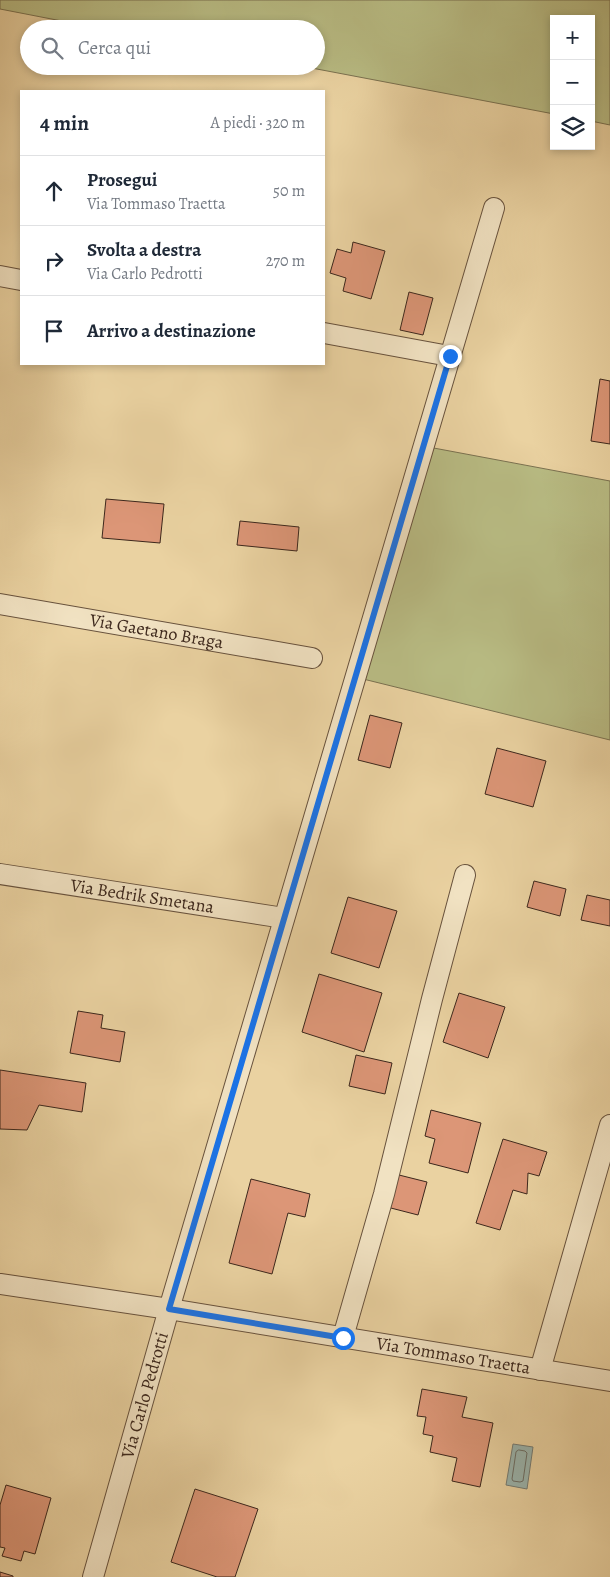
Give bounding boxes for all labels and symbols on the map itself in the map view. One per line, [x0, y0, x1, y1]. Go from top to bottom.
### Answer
route end [439, 345, 462, 368]
street label: Via Gaetano Braga [87, 608, 226, 655]
street label: Via Bedrik Smetana [68, 873, 216, 919]
route start [332, 1327, 355, 1350]
street label: Via Carlo Pedrotti [115, 1329, 174, 1462]
street label: Via Tommaso Traetta [374, 1331, 533, 1380]

